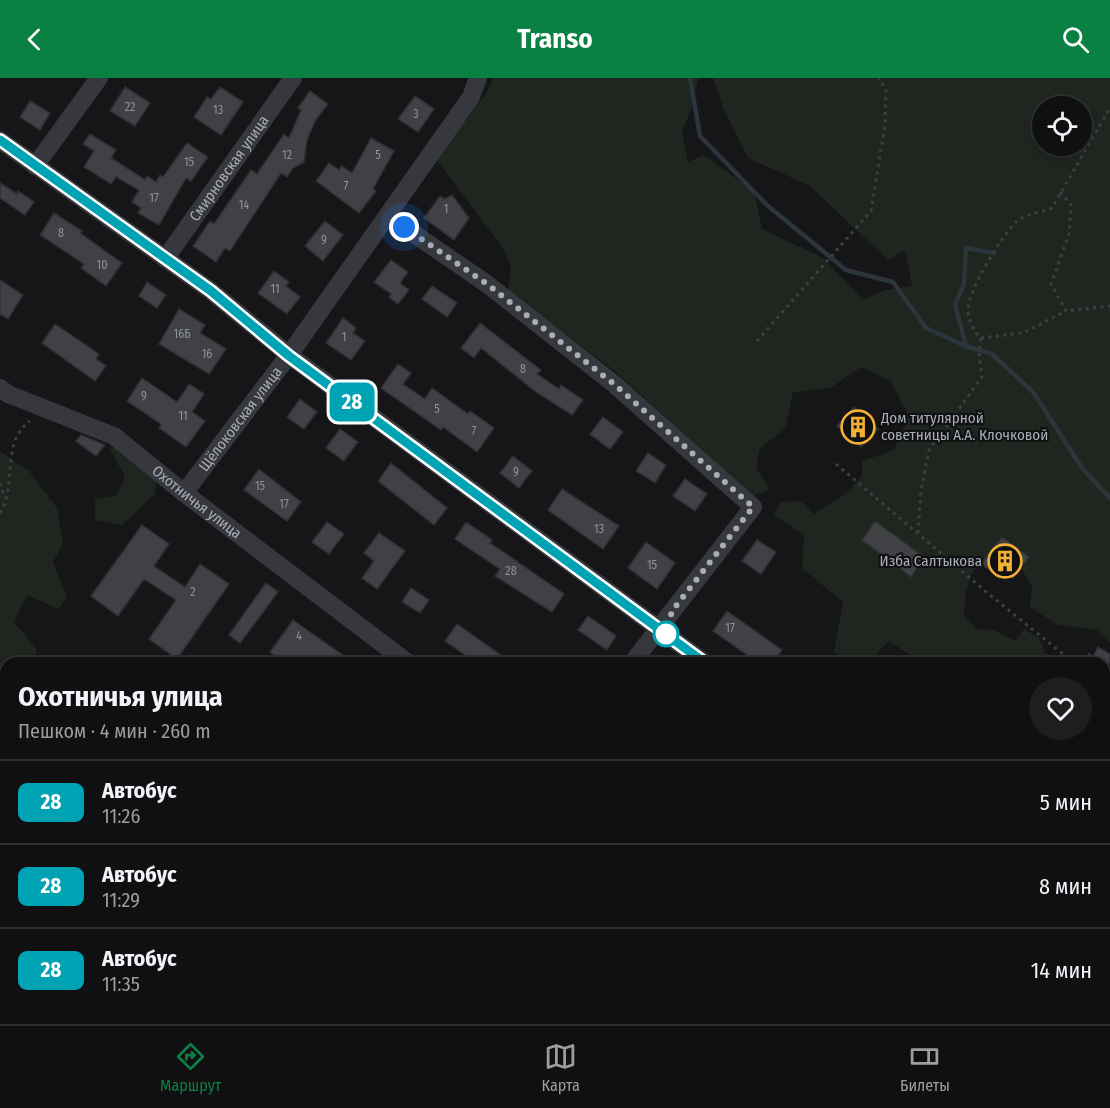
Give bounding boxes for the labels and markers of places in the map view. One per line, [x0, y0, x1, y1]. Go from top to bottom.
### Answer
building icon: Дом титулярной советницы А.А. Клочковой [840, 409, 876, 445]
place label: Дом титулярной советницы А.А. Клочковой [880, 409, 1048, 444]
building icon: Изба Салтыкова [987, 543, 1023, 579]
place label: Изба Салтыкова [880, 552, 982, 570]
unlabelled marker [653, 621, 679, 647]

